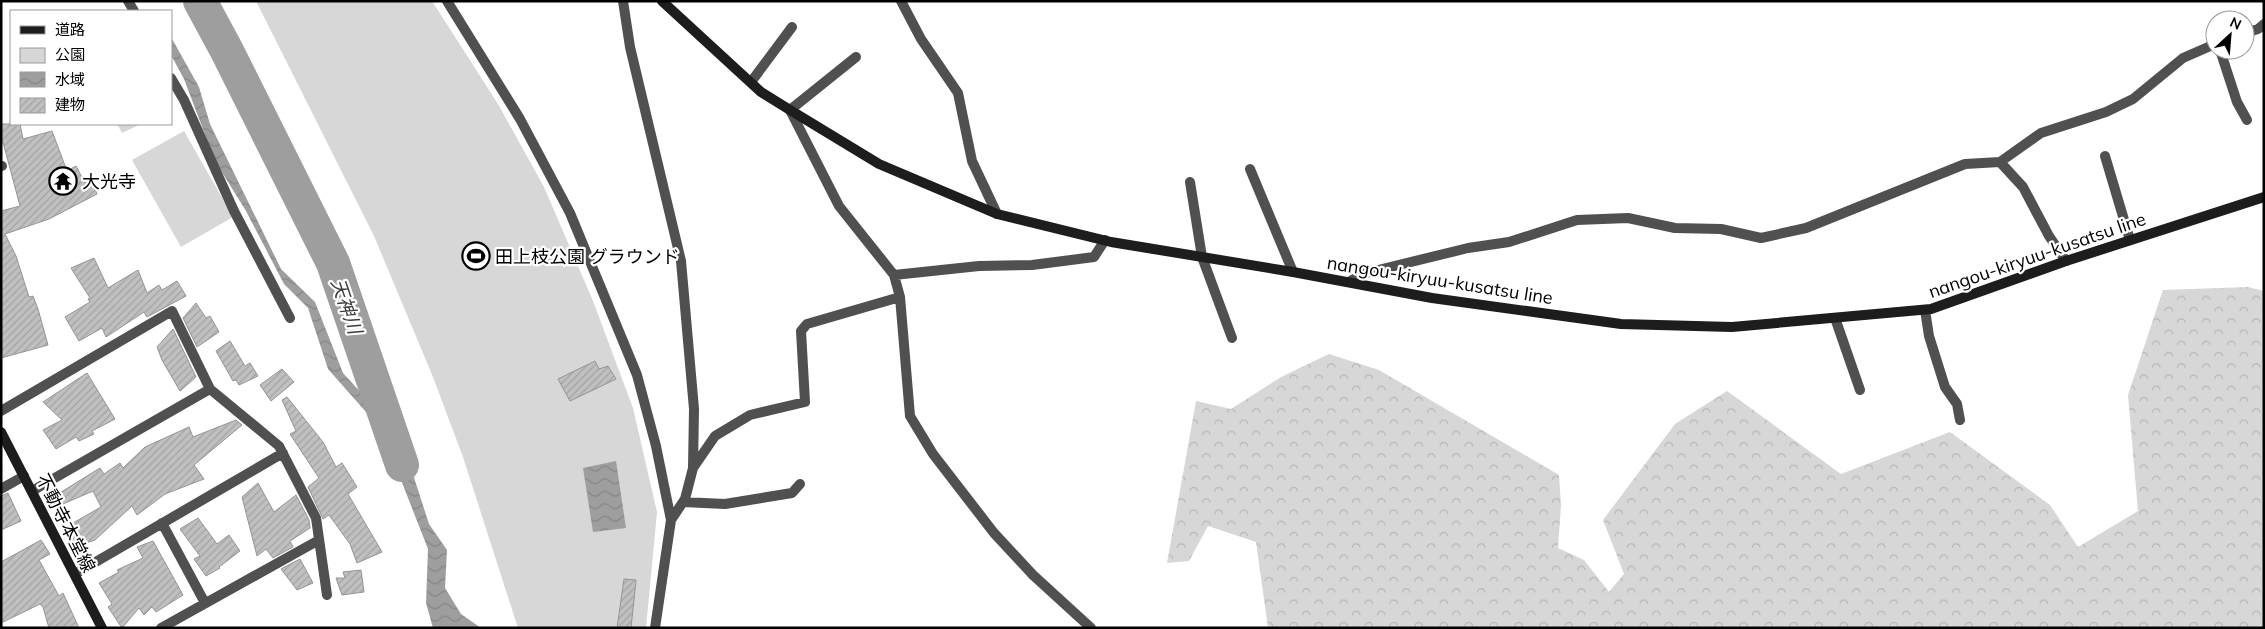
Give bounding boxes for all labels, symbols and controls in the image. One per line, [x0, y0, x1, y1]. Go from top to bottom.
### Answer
legend [10, 10, 172, 125]
north arrow [2205, 10, 2255, 60]
text: N [2227, 13, 2244, 34]
text: 道路 [55, 20, 85, 39]
text: 公園 [55, 45, 85, 64]
text: 水域 [55, 70, 85, 89]
text: 建物 [55, 95, 85, 114]
temple icon: 大光寺 [48, 166, 78, 196]
place label: 大光寺 [82, 170, 136, 193]
street label: nangou-kiryuu-kusatsu line [1925, 207, 2149, 303]
sports icon: 田上枝公園 グラウンド [461, 241, 491, 271]
place label: 田上枝公園 グラウンド [495, 245, 680, 268]
street label: nangou-kiryuu-kusatsu line [1325, 251, 1555, 309]
water label: 天神川 [326, 275, 368, 339]
street label: 不動寺本堂線 [31, 470, 101, 576]

